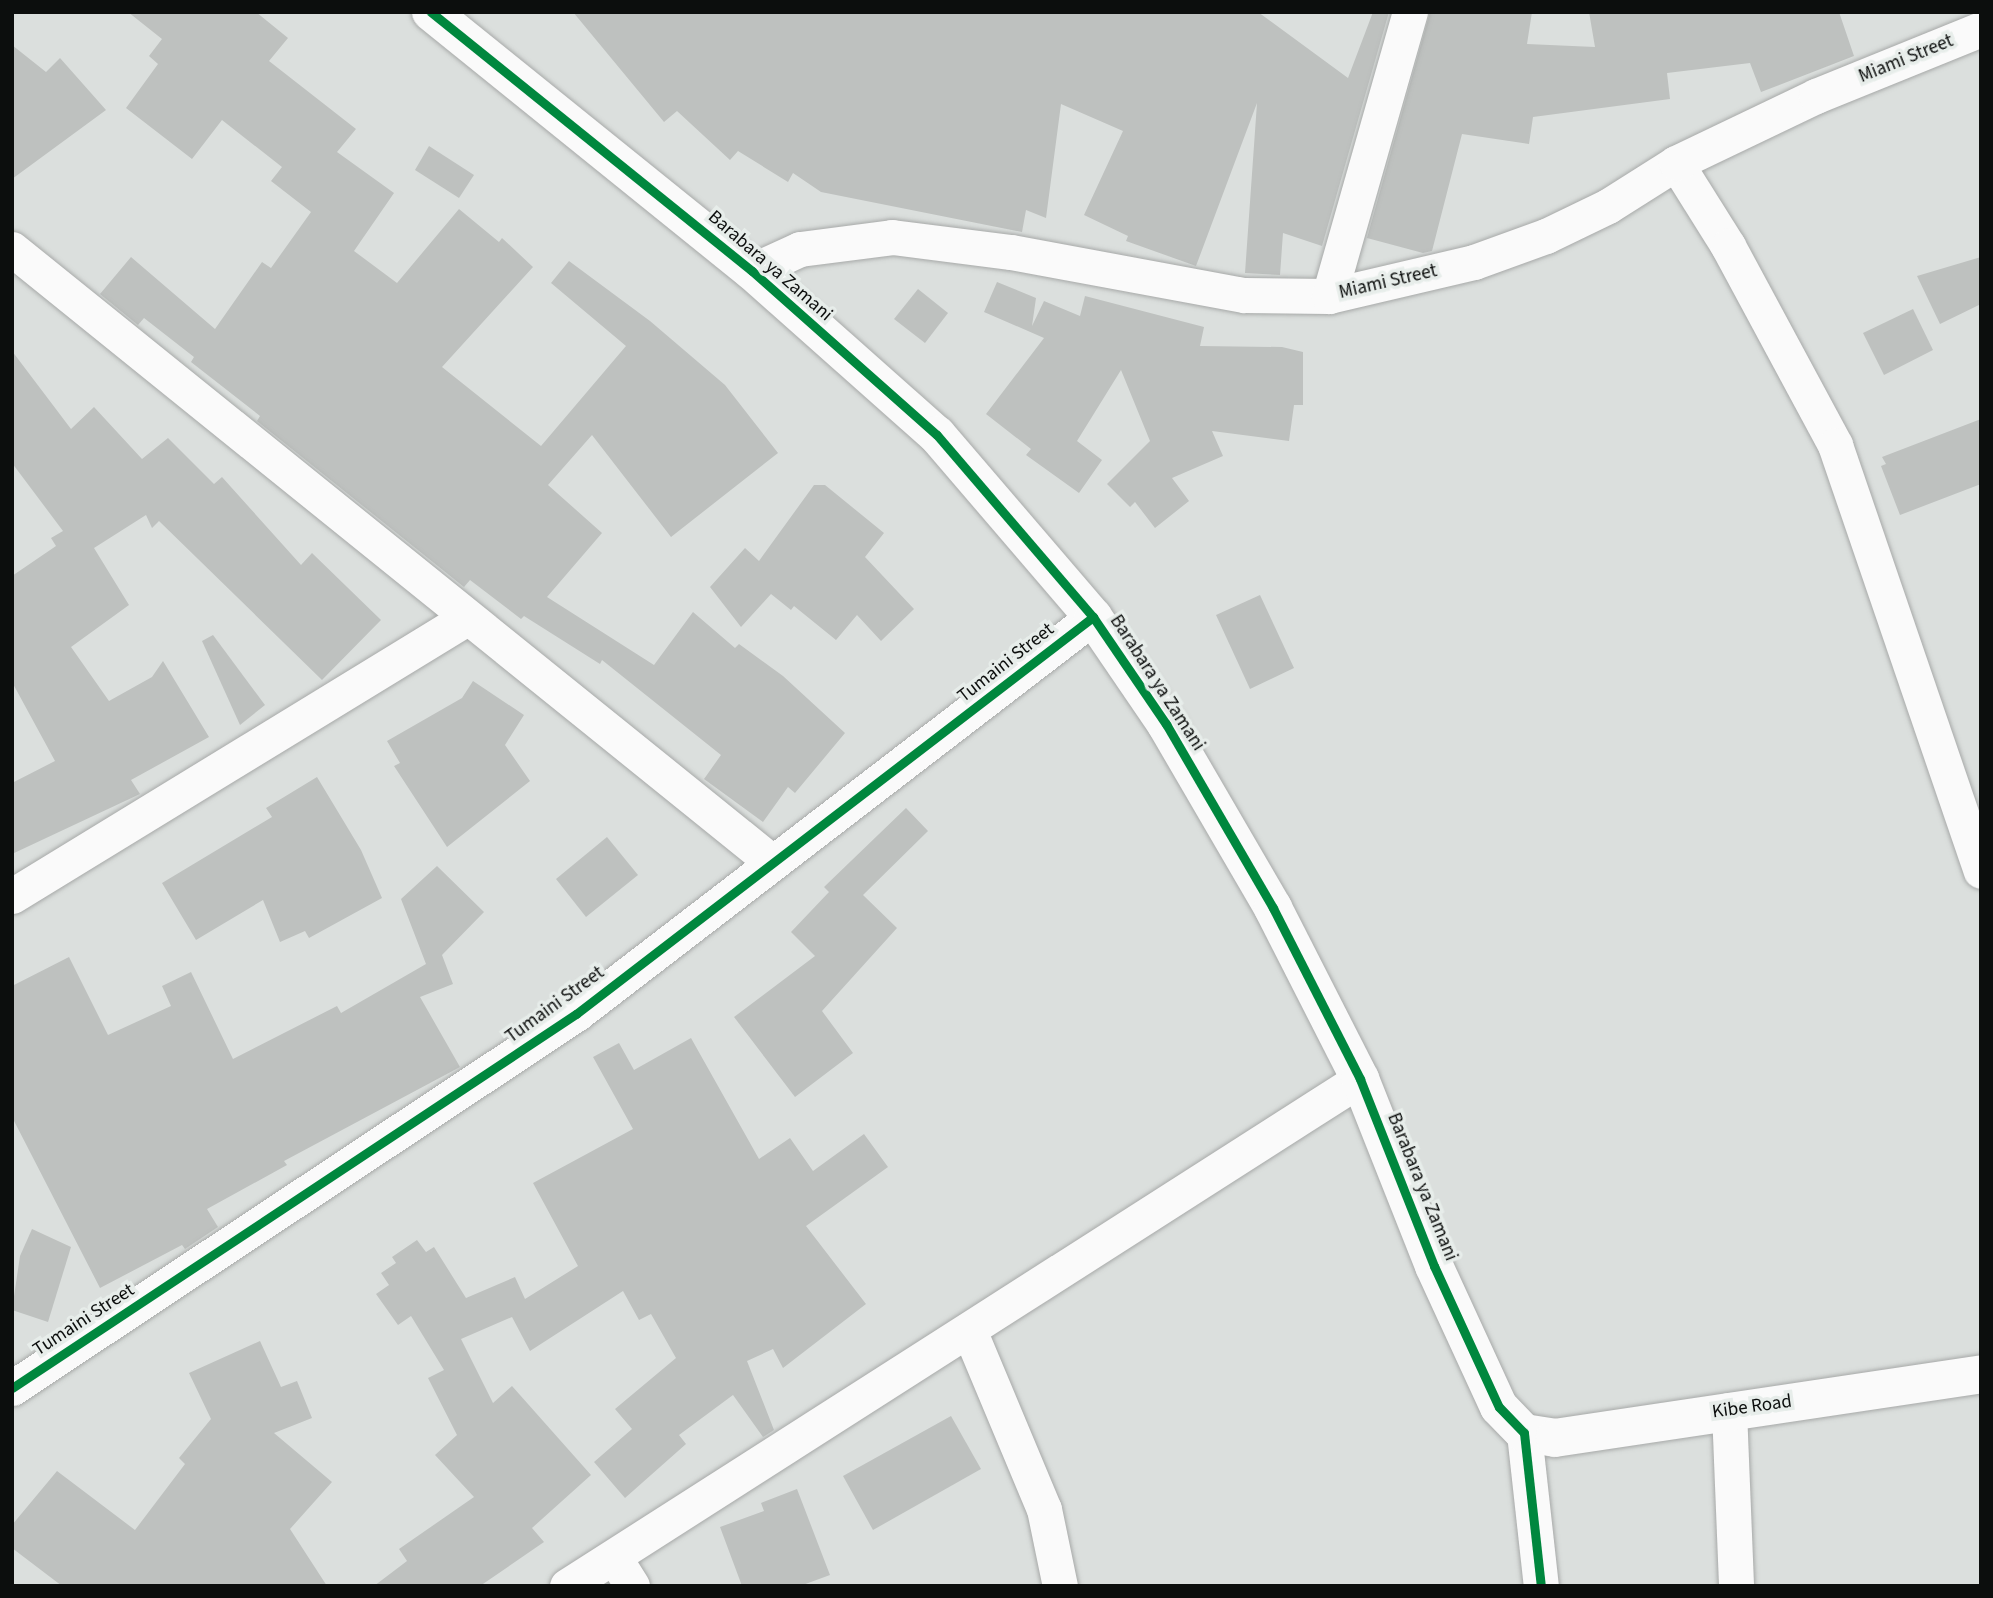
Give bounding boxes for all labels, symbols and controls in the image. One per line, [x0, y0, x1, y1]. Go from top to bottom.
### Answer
street label: Miami Street [1855, 30, 1957, 88]
street label: Barabara ya Zamani [703, 206, 837, 326]
street label: Miami Street [1337, 260, 1439, 304]
street label: Barabara ya Zamani [1105, 611, 1209, 755]
street label: Tumaini Street [953, 618, 1059, 708]
street label: Tumaini Street [501, 962, 609, 1048]
street label: Barabara ya Zamani [1382, 1110, 1462, 1264]
street label: Tumaini Street [29, 1279, 139, 1361]
street label: Kibe Road [1711, 1390, 1793, 1424]

